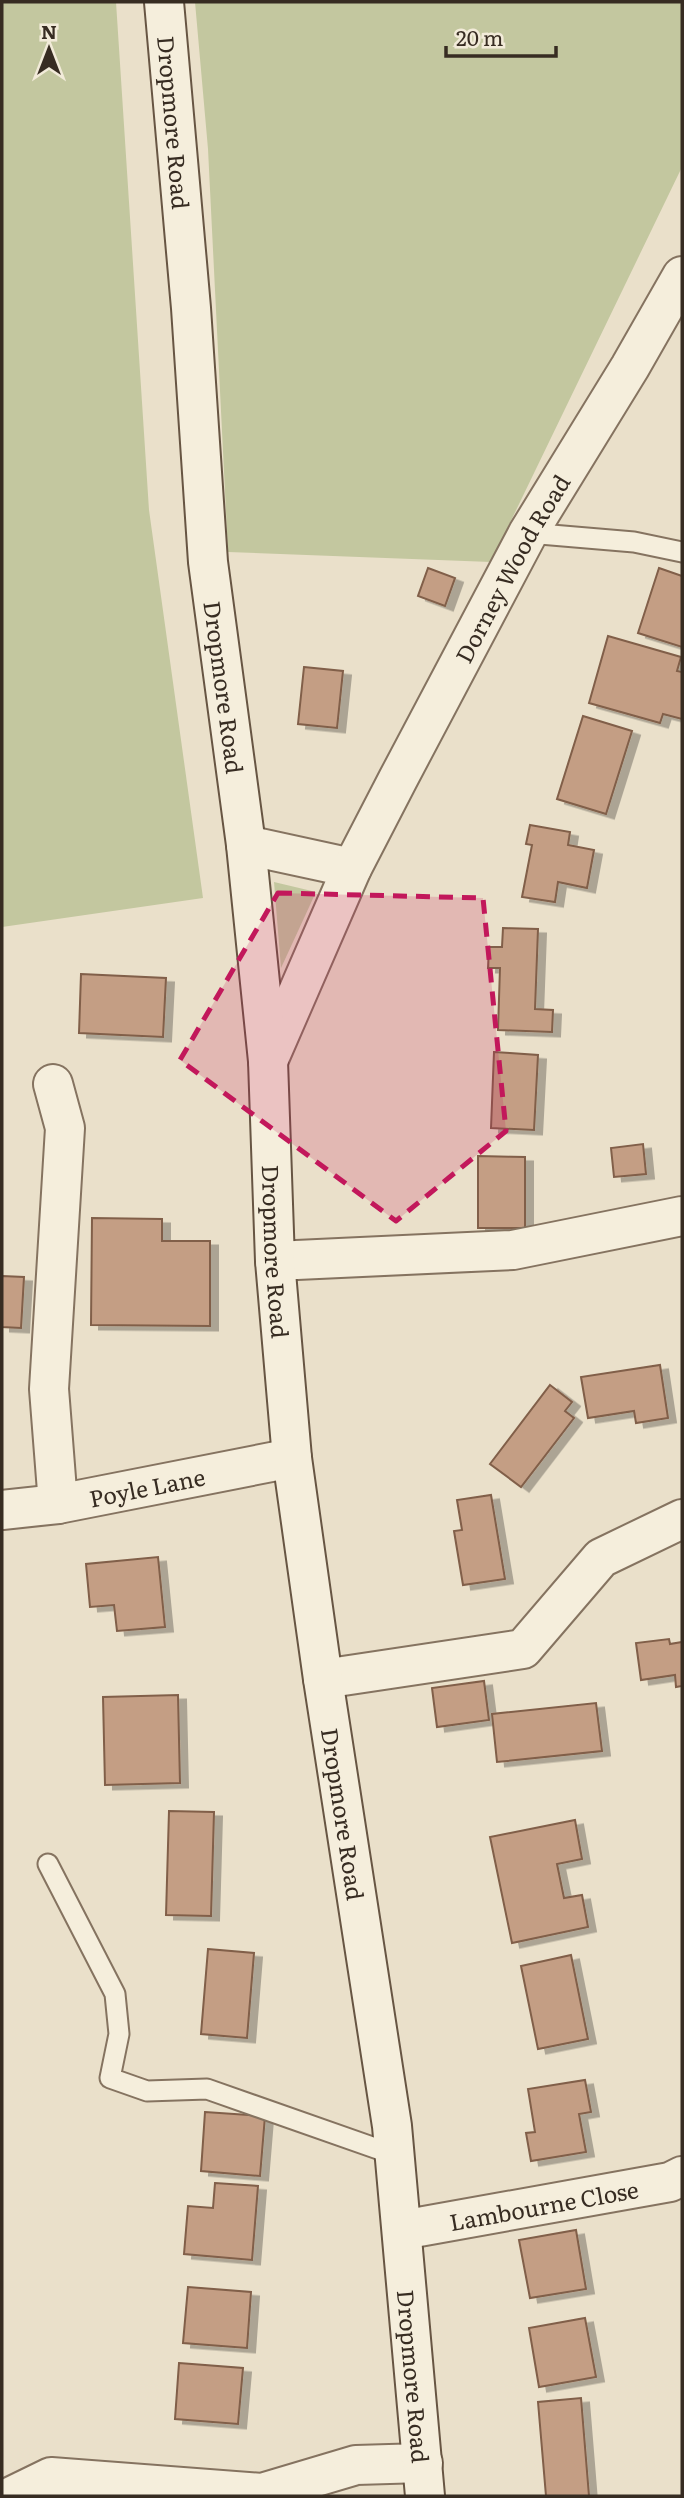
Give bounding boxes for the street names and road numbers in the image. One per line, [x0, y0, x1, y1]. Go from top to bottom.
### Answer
street label: Dropmore Road [150, 34, 199, 211]
street label: Dorney Wood Road [446, 467, 577, 669]
street label: Dropmore Road [196, 599, 253, 776]
street label: Dropmore Road [255, 1164, 299, 1340]
street label: Poyle Lane [86, 1458, 208, 1515]
street label: Dropmore Road [314, 1725, 374, 1903]
street label: Lambourne Close [446, 2171, 641, 2238]
street label: Dropmore Road [390, 2288, 439, 2464]

